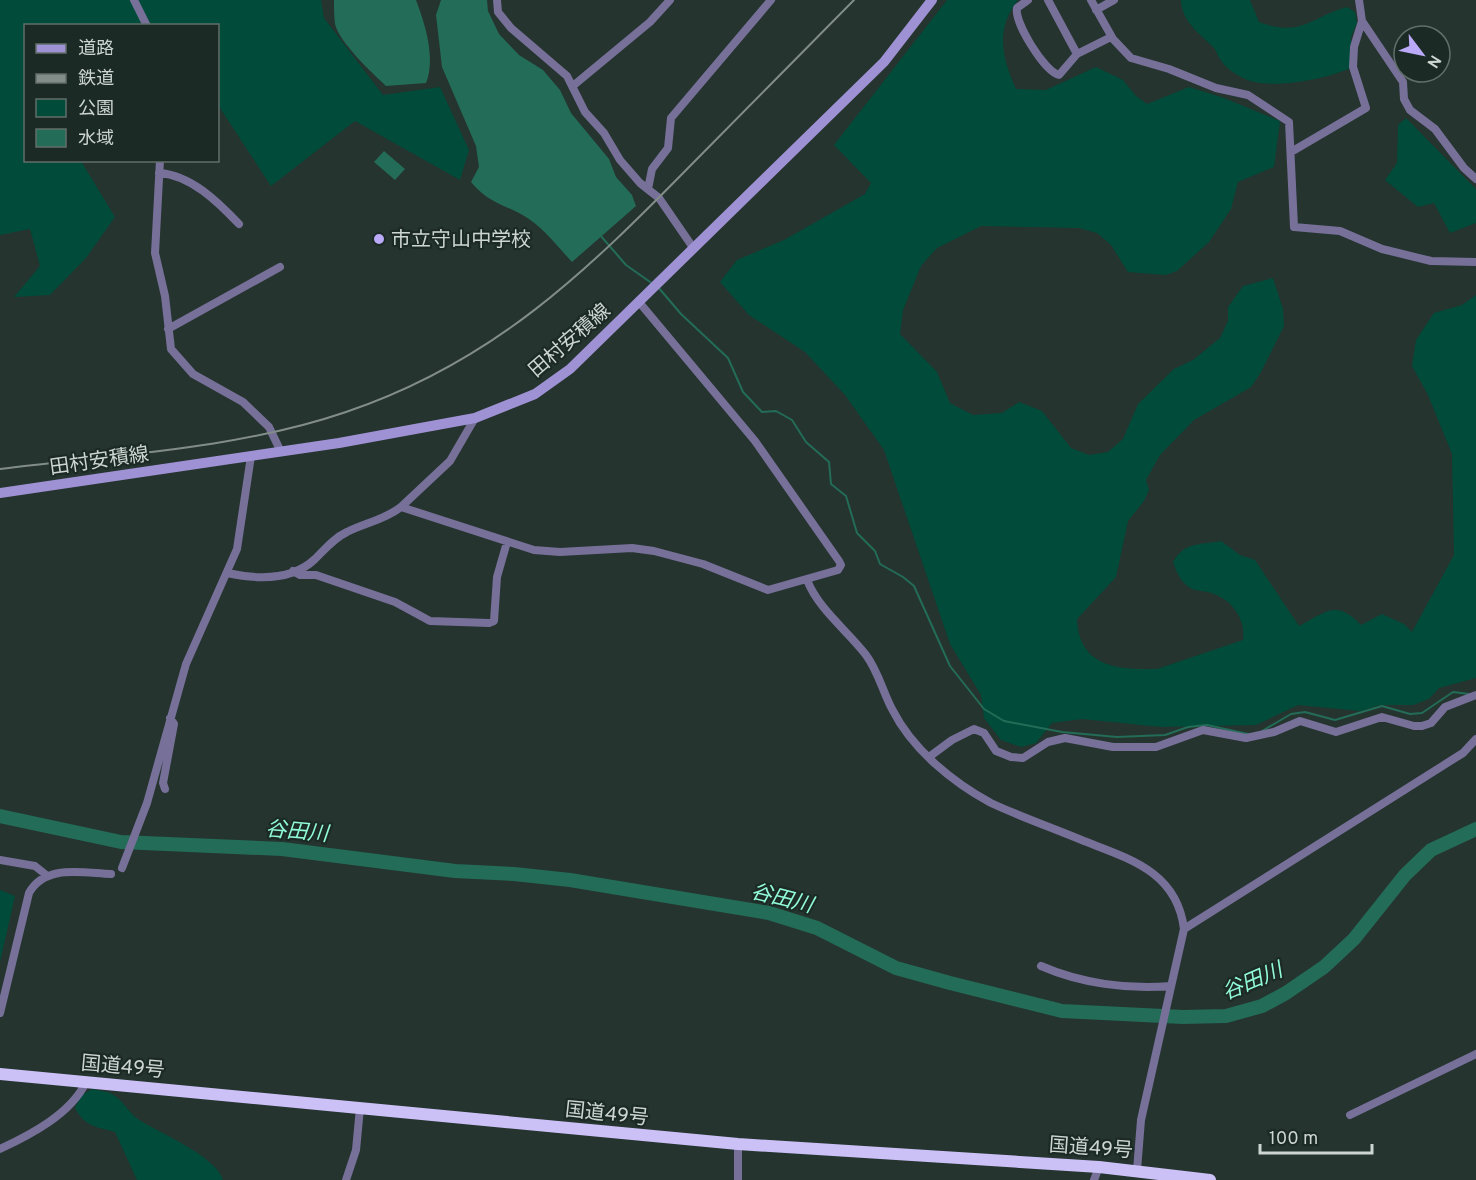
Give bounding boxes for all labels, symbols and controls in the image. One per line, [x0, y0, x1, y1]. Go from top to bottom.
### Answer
legend [24, 24, 219, 162]
north arrow [1392, 24, 1452, 84]
text: 道路 [78, 38, 114, 61]
text: N [1421, 51, 1445, 71]
text: 鉄道 [78, 68, 114, 91]
text: 公園 [78, 98, 114, 121]
text: 水域 [78, 128, 114, 151]
place label: 市立守山中学校 [391, 228, 531, 254]
marker: 市立守山中学校 [372, 232, 386, 246]
street label: 田村安積線 [524, 299, 617, 384]
street label: 田村安積線 [48, 442, 151, 482]
water label: 谷田川 [264, 816, 331, 849]
water label: 谷田川 [748, 879, 817, 921]
water label: 谷田川 [1218, 957, 1289, 1007]
street label: 国道49号 [80, 1051, 166, 1085]
street label: 国道49号 [564, 1098, 650, 1132]
scale bar [1260, 1117, 1372, 1155]
text: 100 m [1269, 1128, 1318, 1151]
street label: 国道49号 [1048, 1133, 1134, 1165]

